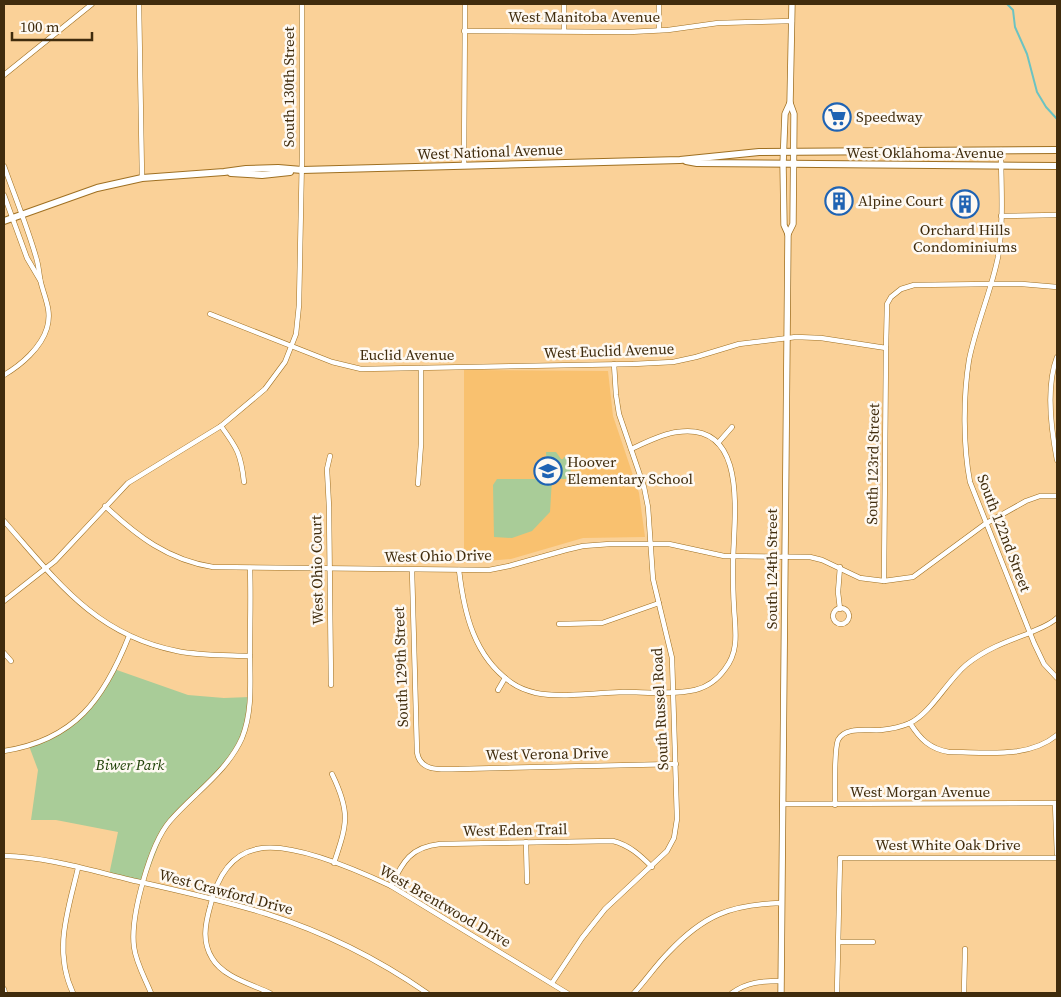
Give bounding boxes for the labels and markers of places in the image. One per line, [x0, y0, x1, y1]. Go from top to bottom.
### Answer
supermarket icon: Speedway [822, 102, 852, 132]
place label: Speedway [856, 106, 923, 127]
building icon: Alpine Court [824, 186, 854, 216]
building icon: Orchard Hills Condominiums [950, 189, 980, 219]
place label: Alpine Court [858, 190, 944, 211]
place label: Orchard Hills Condominiums [913, 219, 1017, 257]
place label: Hoover Elementary School [567, 451, 694, 489]
school or university icon: Hoover Elementary School [533, 456, 563, 486]

